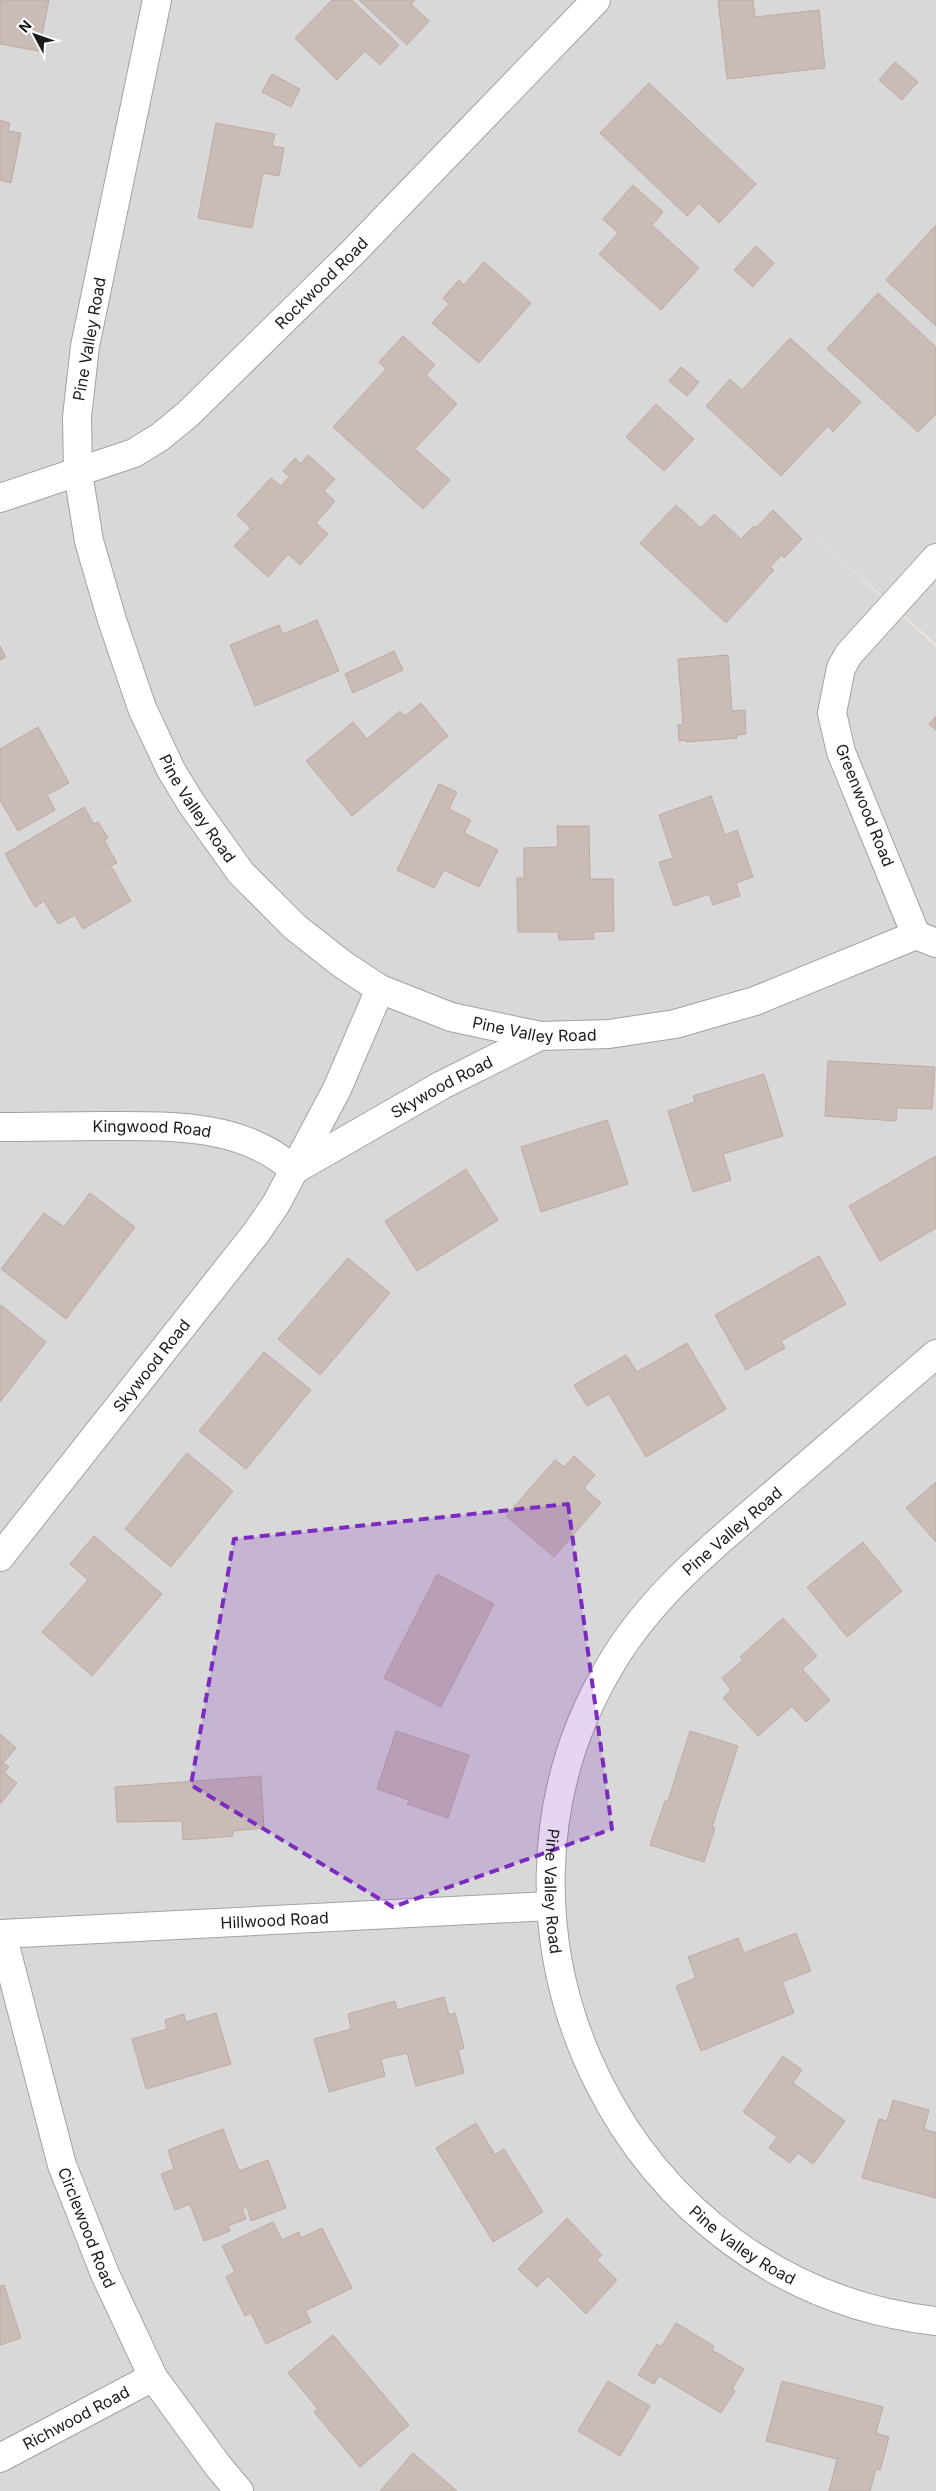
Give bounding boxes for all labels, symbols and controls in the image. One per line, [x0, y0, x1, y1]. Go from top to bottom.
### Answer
north arrow [10, 10, 60, 60]
text: N [15, 17, 35, 36]
street label: Rockwood Road [271, 233, 372, 333]
street label: Pine Valley Road [68, 275, 110, 403]
street label: Greenwood Road [831, 741, 899, 869]
street label: Pine Valley Road [155, 751, 240, 866]
street label: Pine Valley Road [471, 1012, 597, 1046]
street label: Skywood Road [387, 1051, 496, 1122]
street label: Kingwood Road [92, 1116, 213, 1141]
street label: Skywood Road [108, 1315, 194, 1416]
street label: Pine Valley Road [678, 1482, 786, 1580]
street label: Pine Valley Road [541, 1828, 566, 1955]
street label: Hillwood Road [220, 1907, 329, 1933]
street label: Circlewood Road [54, 2164, 120, 2291]
street label: Pine Valley Road [685, 2201, 799, 2289]
street label: Richwood Road [19, 2381, 133, 2454]

